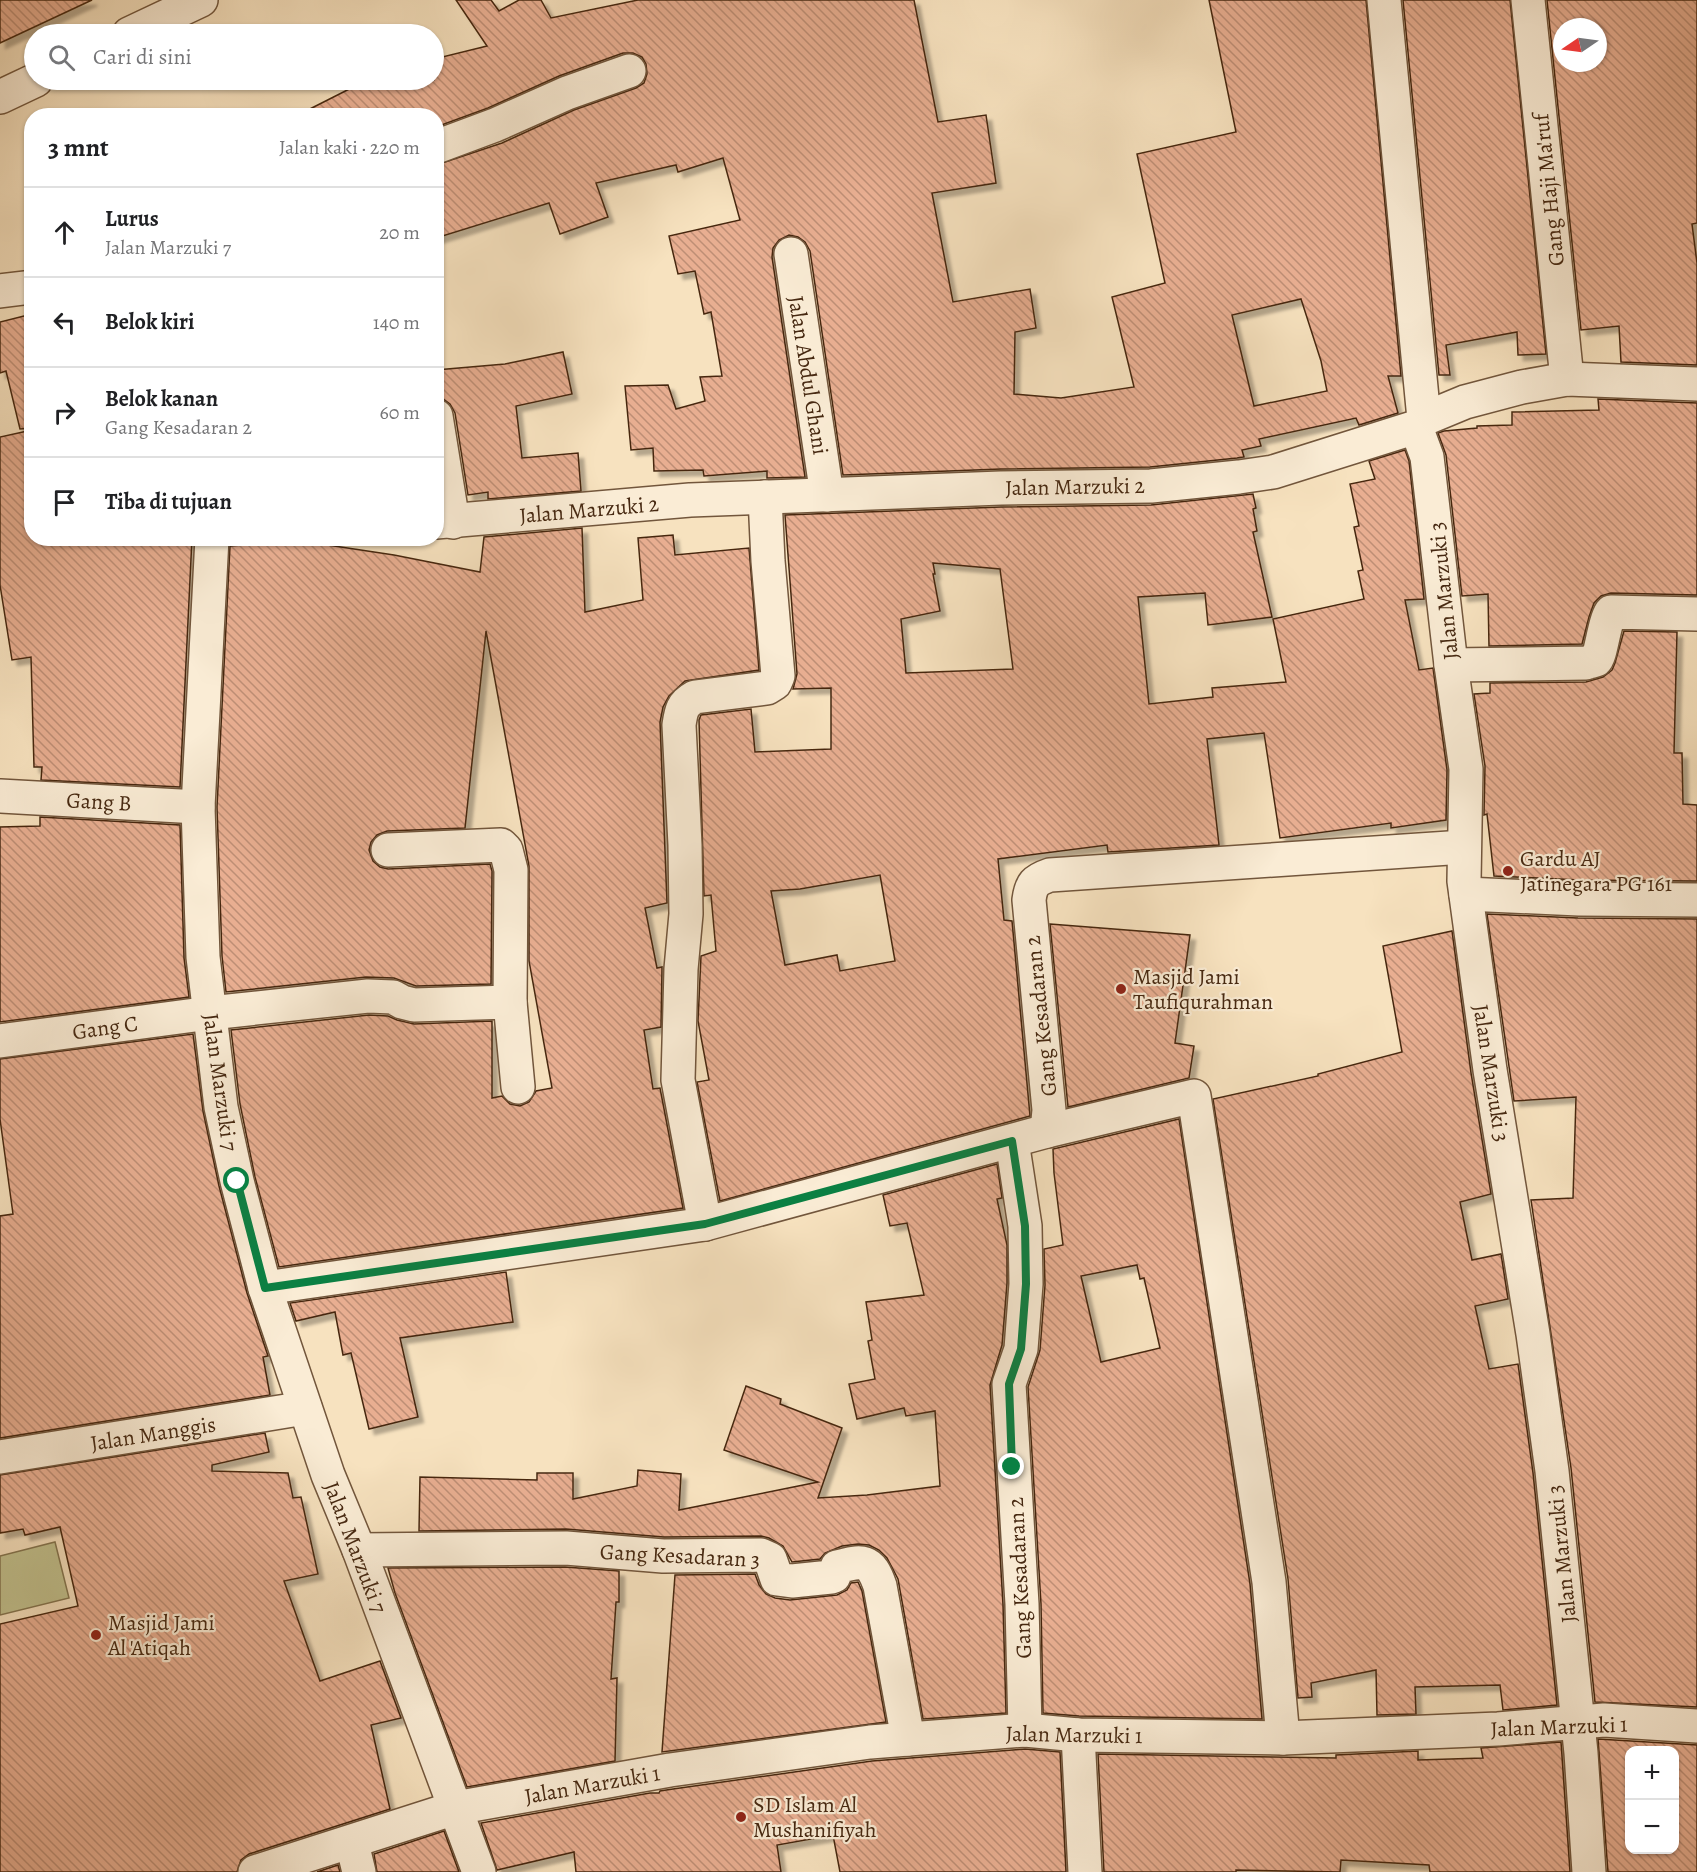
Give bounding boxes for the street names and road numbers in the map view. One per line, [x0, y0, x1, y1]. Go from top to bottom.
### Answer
street label: Gang Haji Ma'ruf [1526, 110, 1572, 268]
street label: Jalan Abdul Ghani [781, 294, 835, 457]
street label: Jalan Marzuki 2 [1005, 471, 1145, 503]
street label: Jalan Marzuki 2 [518, 489, 660, 531]
street label: Jalan Marzuki 3 [1422, 520, 1466, 661]
street label: Gang B [66, 785, 132, 819]
street label: Gang Kesadaran 2 [1018, 934, 1064, 1098]
street label: Jalan Marzuki 3 [1465, 1002, 1517, 1144]
street label: Gang C [70, 1009, 140, 1047]
street label: Jalan Marzuki 7 [196, 1011, 245, 1154]
street label: Jalan Manggis [88, 1409, 218, 1459]
street label: Jalan Marzuki 7 [316, 1477, 394, 1618]
street label: Jalan Marzuki 3 [1540, 1483, 1584, 1624]
street label: Gang Kesadaran 2 [1001, 1496, 1039, 1659]
street label: Gang Kesadaran 3 [599, 1537, 761, 1575]
street label: Jalan Marzuki 1 [1490, 1710, 1628, 1744]
street label: Jalan Marzuki 1 [1005, 1719, 1143, 1751]
street label: Jalan Marzuki 1 [522, 1758, 662, 1812]

